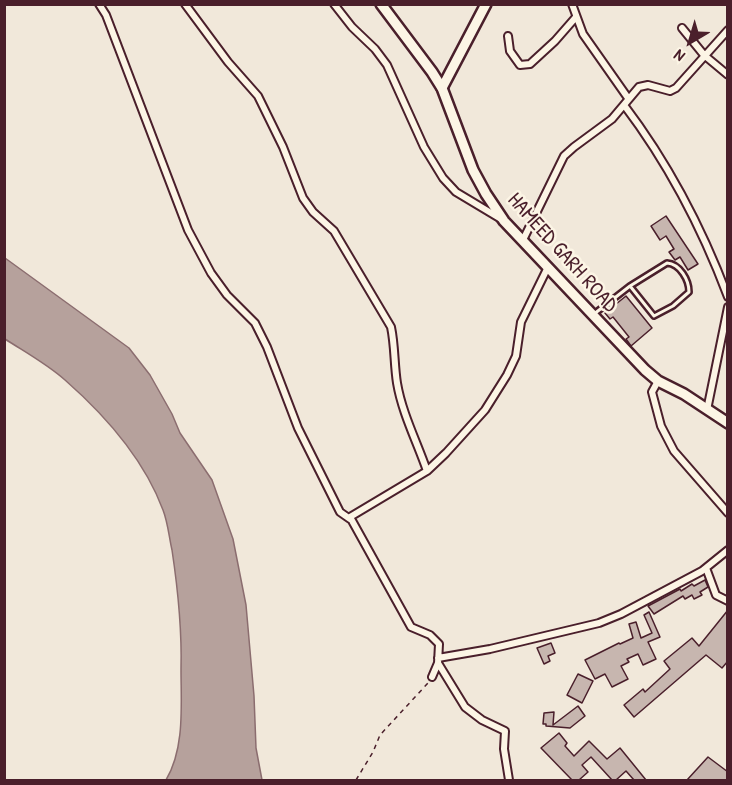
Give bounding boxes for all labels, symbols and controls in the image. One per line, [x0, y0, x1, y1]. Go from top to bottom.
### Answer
north arrow [660, 12, 720, 72]
text: N [669, 45, 689, 67]
street label: HAMEED GARH ROAD [502, 188, 622, 318]

